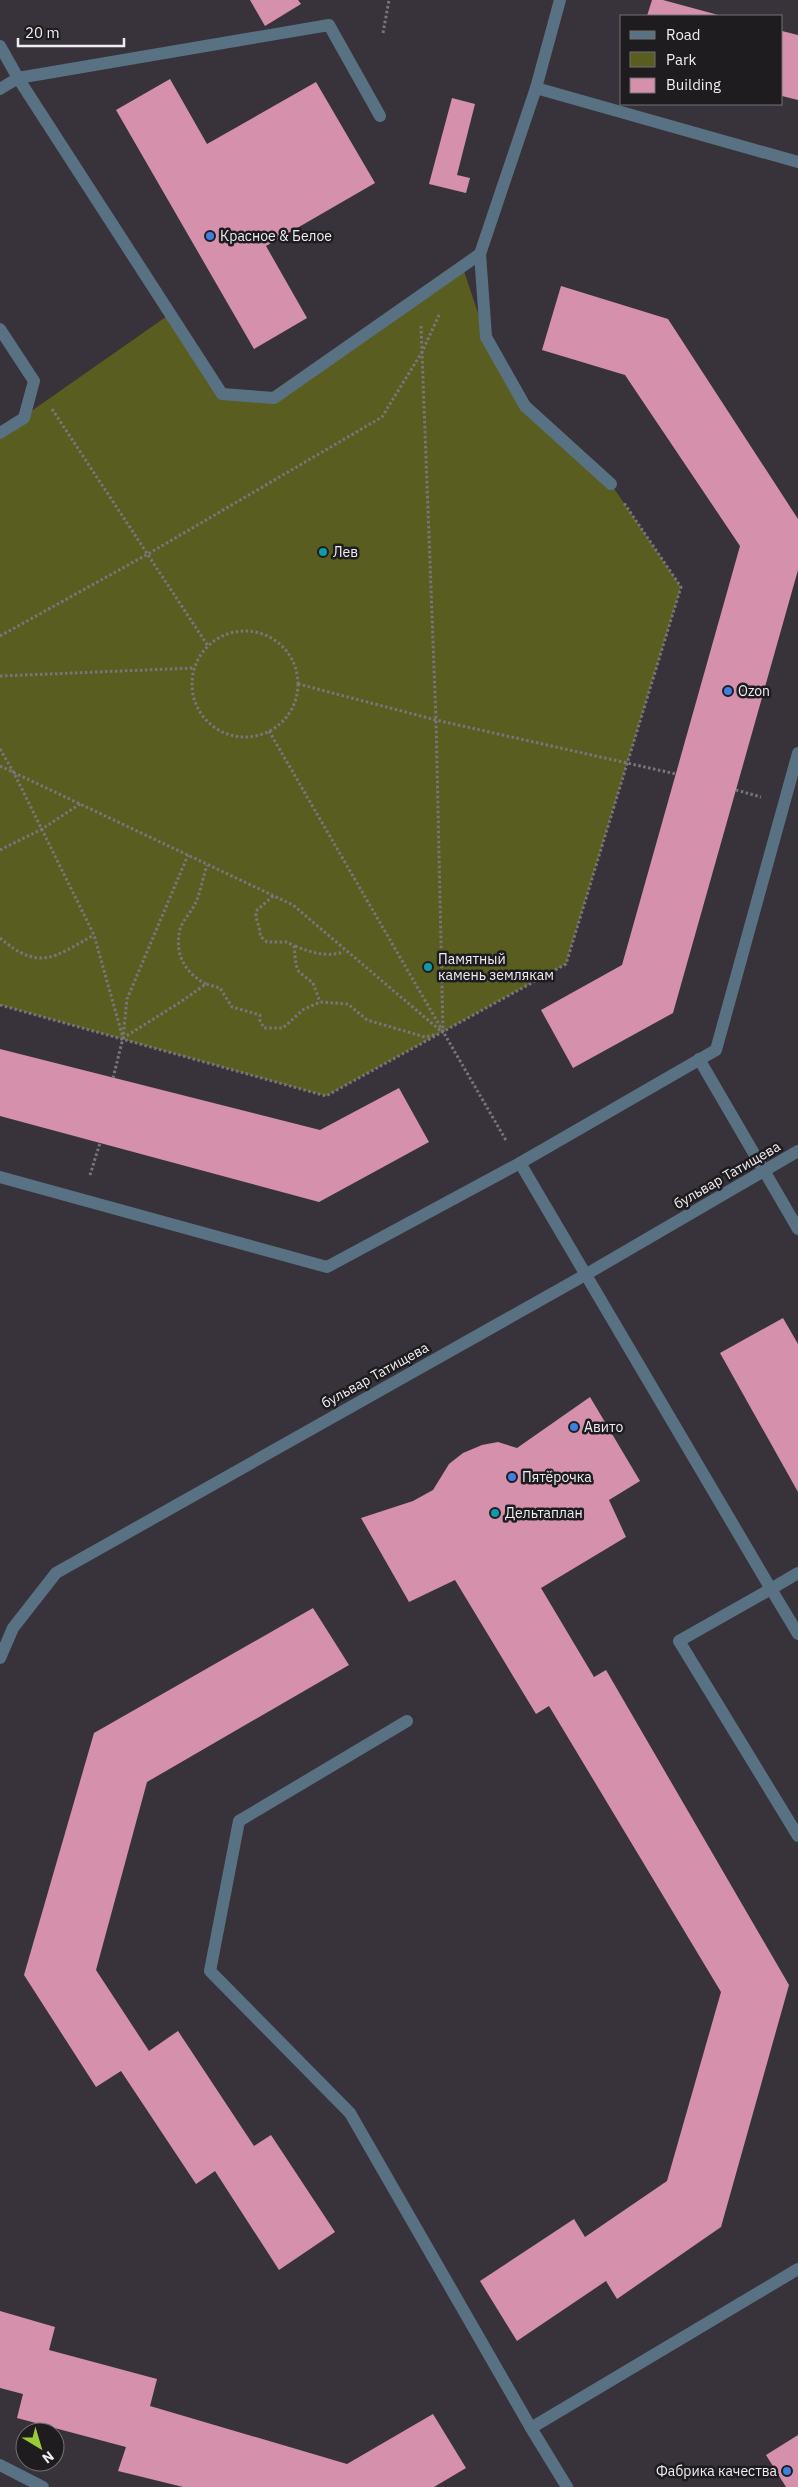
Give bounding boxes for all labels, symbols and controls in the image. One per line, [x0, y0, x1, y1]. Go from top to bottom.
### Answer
scale bar [18, 15, 124, 47]
legend [620, 15, 783, 105]
text: 20 m [25, 23, 60, 42]
text: Road [666, 25, 701, 44]
text: Park [666, 50, 696, 69]
text: Building [666, 75, 721, 94]
place label: Красное & Белое [220, 227, 332, 245]
marker: Красное & Белое [204, 230, 216, 242]
place label: Лев [333, 543, 358, 561]
marker: Лев [317, 546, 329, 558]
place label: Ozon [738, 682, 770, 700]
marker: Ozon [722, 685, 734, 697]
place label: Памятный камень землякам [438, 950, 554, 984]
marker: Памятный камень землякам [422, 961, 434, 973]
street label: бульвар Татищева [671, 1137, 784, 1213]
street label: бульвар Татищева [318, 1338, 432, 1412]
place label: Авито [584, 1418, 623, 1436]
marker: Авито [568, 1421, 580, 1433]
place label: Пятёрочка [522, 1468, 592, 1486]
marker: Пятёрочка [506, 1471, 518, 1483]
place label: Дельтаплан [505, 1504, 583, 1522]
marker: Дельтаплан [489, 1507, 501, 1519]
north arrow [15, 2422, 65, 2472]
text: N [38, 2447, 58, 2467]
place label: Фабрика качества [656, 2462, 778, 2480]
marker: Фабрика качества [781, 2465, 793, 2477]

